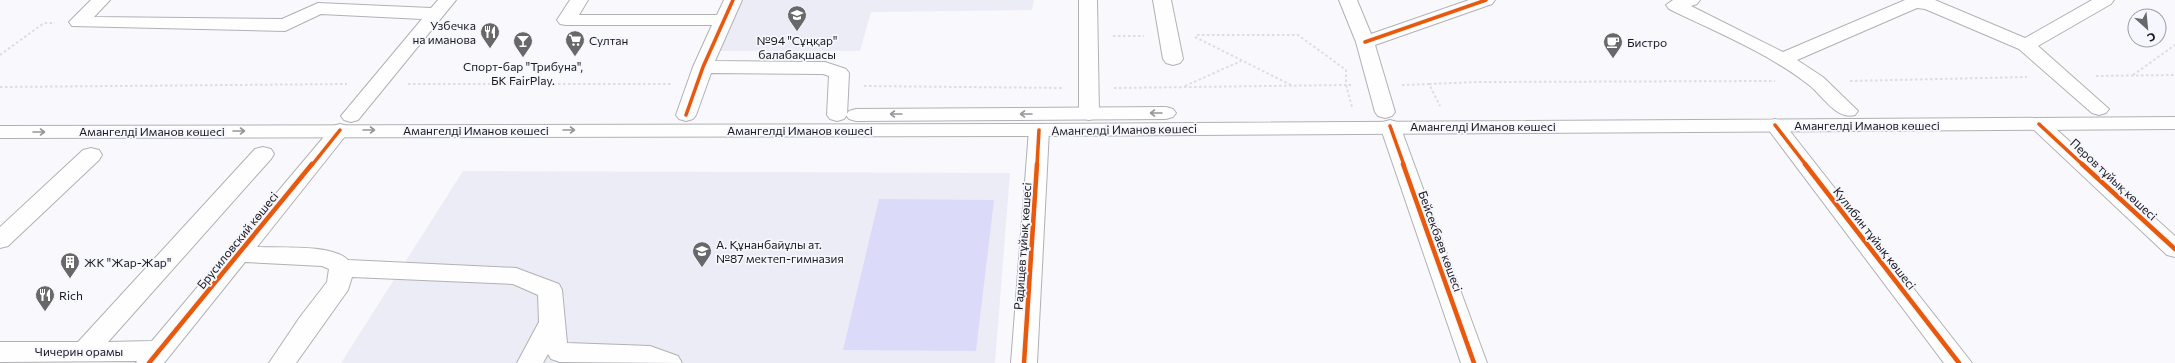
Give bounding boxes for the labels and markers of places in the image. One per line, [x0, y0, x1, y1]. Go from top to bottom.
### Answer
school or university icon: №94 "Сұңқар" балабақшасы [786, 4, 808, 32]
place label: Узбечка на иманова [412, 18, 476, 46]
restaurant icon: Узбечка на иманова [479, 21, 501, 49]
supermarket icon: Султан [564, 29, 586, 57]
bar icon: Спорт-бар "Трибуна", БК FairPlay. [512, 30, 534, 58]
cafe icon: Бистро [1602, 31, 1624, 59]
place label: Султан [589, 33, 628, 47]
place label: №94 "Сұңқар" балабақшасы [757, 33, 837, 61]
place label: Бистро [1627, 35, 1667, 49]
place label: Спорт-бар "Трибуна", БК FairPlay. [463, 59, 583, 87]
place label: А. Құнанбайұлы ат. №87 мектеп-гимназия [716, 237, 844, 265]
school or university icon: А. Құнанбайұлы ат. №87 мектеп-гимназия [691, 240, 713, 268]
building icon: ЖК "Жар-Жар" [59, 251, 81, 279]
place label: ЖК "Жар-Жар" [84, 255, 171, 269]
restaurant icon: Rich [34, 284, 56, 312]
place label: Rich [59, 288, 83, 302]

